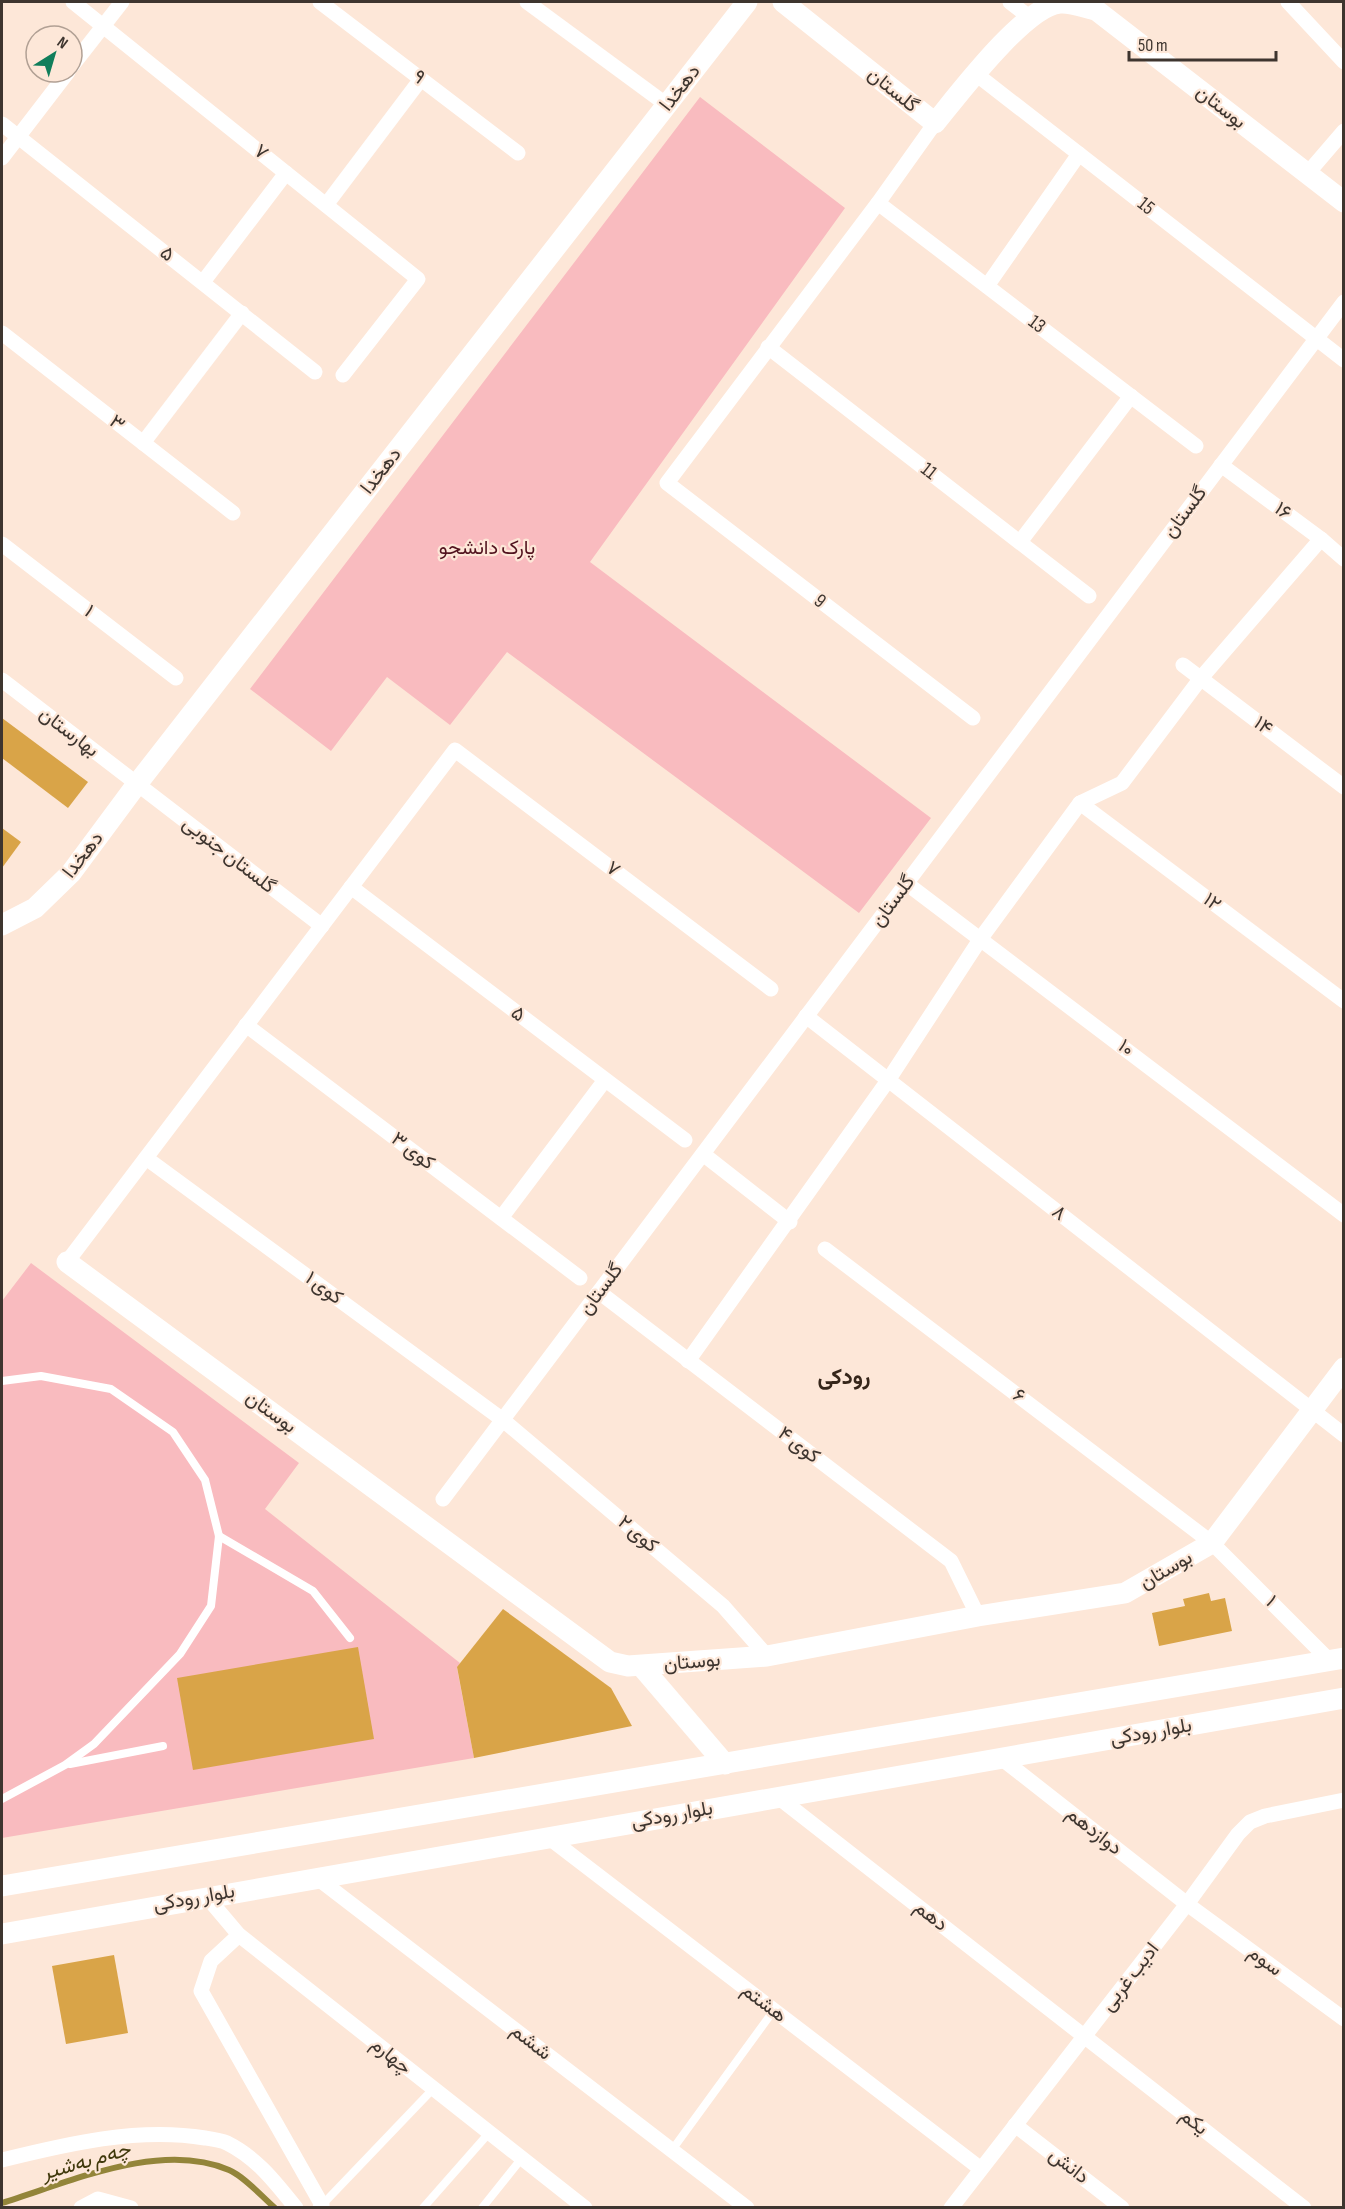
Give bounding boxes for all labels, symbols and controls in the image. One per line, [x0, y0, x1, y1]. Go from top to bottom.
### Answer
north arrow [24, 24, 84, 84]
scale bar [1129, 24, 1276, 62]
text: N [53, 33, 71, 53]
text: 50 m [1138, 35, 1168, 56]
street label: دهخدا [654, 60, 706, 116]
street label: گلستان [863, 62, 923, 118]
street label: ۹ [408, 65, 430, 89]
street label: بوستان [1191, 80, 1251, 134]
street label: ۷ [249, 139, 273, 165]
street label: 15 [1133, 192, 1159, 220]
street label: ۵ [155, 241, 179, 267]
street label: 13 [1024, 310, 1050, 338]
street label: ۳ [104, 409, 130, 437]
street label: دهخدا [355, 443, 407, 499]
street label: 11 [916, 457, 942, 485]
street label: گلستان [1158, 481, 1212, 543]
street label: ۱۶ [1270, 497, 1296, 525]
park label: پارک دانشجو [439, 536, 535, 561]
street label: 9 [809, 589, 831, 613]
street label: ۱ [79, 600, 99, 622]
street label: بهارستان [34, 702, 104, 762]
street label: ۱۴ [1249, 711, 1277, 741]
street label: گلستان جنوبی [178, 811, 280, 899]
street label: دهخدا [57, 827, 109, 883]
street label: ۷ [601, 856, 625, 882]
street label: گلستان [866, 870, 920, 932]
street label: ۱۲ [1198, 888, 1226, 916]
street label: ۵ [506, 1001, 530, 1027]
street label: ۱۰ [1113, 1034, 1139, 1062]
street label: کوی ۳ [387, 1127, 440, 1175]
street label: ۸ [1047, 1200, 1071, 1226]
street label: گلستان [574, 1258, 628, 1320]
street label: کوی ۱ [300, 1266, 348, 1310]
district label: رودکی [817, 1364, 871, 1391]
street label: ۶ [1008, 1383, 1030, 1409]
street label: بوستان [241, 1386, 301, 1438]
street label: کوی ۴ [773, 1421, 825, 1469]
street label: کوی ۲ [613, 1510, 663, 1558]
street label: بوستان [1135, 1545, 1197, 1595]
street label: ۱ [1260, 1590, 1282, 1612]
street label: بوستان [663, 1648, 721, 1676]
street label: بلوار رودکی [1108, 1713, 1194, 1751]
street label: بلوار رودکی [629, 1796, 715, 1834]
street label: دوازدهم [1061, 1802, 1127, 1860]
street label: بلوار رودکی [151, 1879, 237, 1917]
street label: دهم [909, 1895, 953, 1937]
street label: ادیب غربی [1096, 1938, 1164, 2016]
street label: سوم [1243, 1941, 1287, 1981]
street label: هشتم [737, 1978, 791, 2028]
street label: ششم [506, 2019, 556, 2065]
street label: چهارم [365, 2032, 416, 2081]
street label: یکم [1175, 2104, 1213, 2140]
water label: چەم بەشیر [37, 2136, 134, 2187]
street label: دانش [1044, 2143, 1094, 2189]

